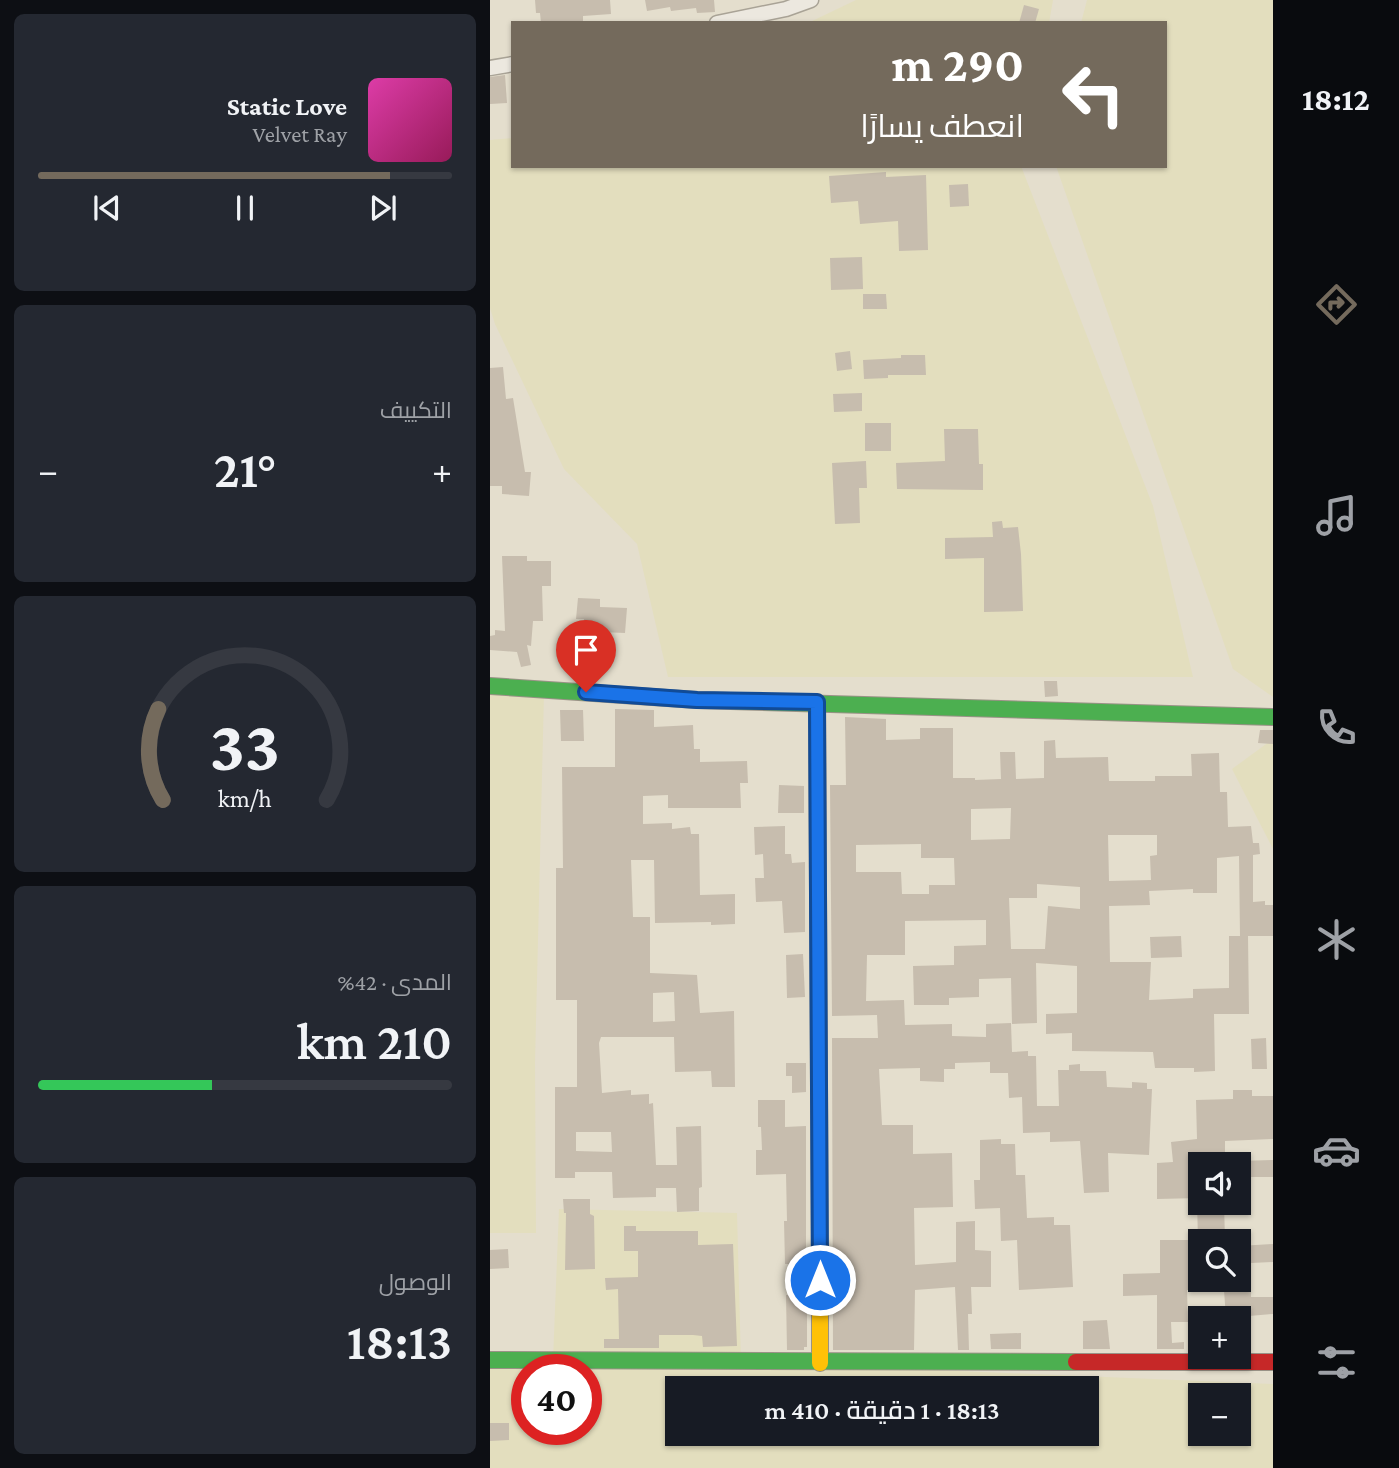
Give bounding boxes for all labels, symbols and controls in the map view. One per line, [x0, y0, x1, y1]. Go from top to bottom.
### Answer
text: 290 m [892, 37, 1024, 92]
icon: left [1048, 49, 1139, 140]
text: 18:12 [1302, 81, 1370, 117]
text: Static Love [227, 92, 347, 121]
text: انعطف يسارًا [860, 108, 1024, 144]
text: Velvet Ray [253, 121, 347, 147]
icon: previous [88, 189, 126, 227]
icon: pause [226, 189, 264, 227]
icon: next [364, 189, 402, 227]
icon: directions [1312, 280, 1361, 329]
text: التكييف [380, 397, 452, 423]
text: 21° [214, 440, 276, 498]
text: − [38, 449, 58, 491]
text: + [432, 449, 452, 491]
icon: music [1312, 491, 1361, 540]
pin [556, 620, 616, 692]
icon: arrive [567, 631, 605, 669]
icon: phone [1312, 703, 1361, 752]
text: 33 [210, 705, 280, 786]
text: km/h [218, 785, 272, 812]
icon: climate [1312, 915, 1361, 964]
text: المدى · 42% [337, 969, 452, 995]
text: 210 km [297, 1012, 452, 1070]
icon: car [1312, 1126, 1361, 1175]
map controls [1188, 1152, 1251, 1446]
button: sound [1188, 1152, 1251, 1215]
button: search [1188, 1229, 1251, 1292]
position arrow [783, 1243, 857, 1317]
text: الوصول [379, 1269, 452, 1295]
button: + [1188, 1306, 1251, 1369]
text: 18:13 [347, 1312, 452, 1370]
icon: filters [1312, 1338, 1361, 1387]
speed limit sign: 40 [511, 1354, 602, 1445]
button: − [1188, 1383, 1251, 1446]
text: 18:13 · 1 دقيقة · 410 m [764, 1396, 1000, 1425]

